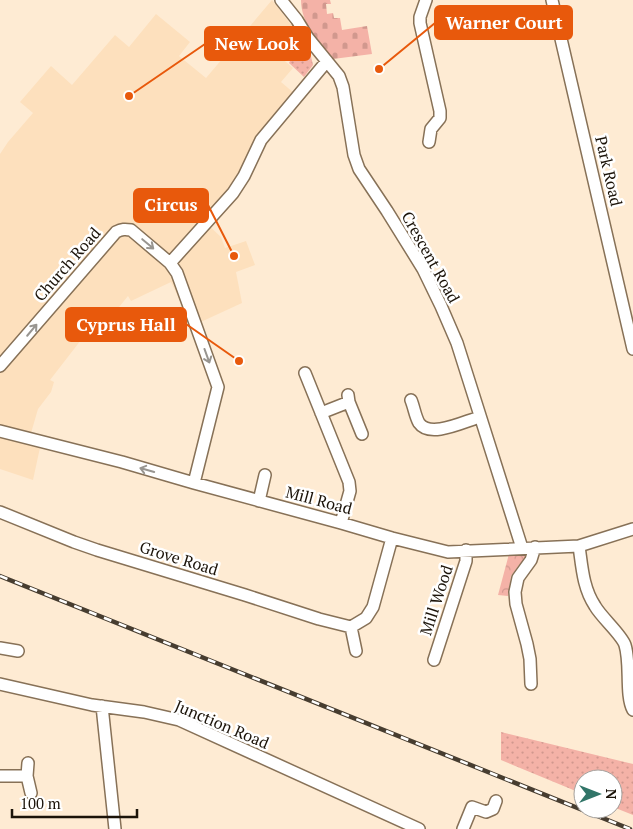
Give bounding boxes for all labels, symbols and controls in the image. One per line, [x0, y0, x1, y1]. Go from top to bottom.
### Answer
callout: Warner Court [435, 6, 572, 39]
text: Warner Court [445, 10, 563, 34]
callout: New Look [205, 27, 310, 60]
text: New Look [215, 31, 300, 55]
street label: Park Road [590, 134, 628, 208]
callout: Circus [134, 189, 208, 222]
text: Circus [144, 192, 198, 216]
street label: Crescent Road [397, 207, 465, 307]
street label: Church Road [29, 222, 105, 306]
one-way arrow [141, 239, 154, 250]
callout: Cyprus Hall [66, 308, 186, 341]
text: Cyprus Hall [76, 312, 176, 336]
one-way arrow [27, 324, 38, 337]
one-way arrow [203, 348, 212, 363]
one-way arrow [139, 464, 155, 474]
street label: Mill Road [283, 481, 355, 519]
street label: Grove Road [137, 536, 221, 580]
street label: Mill Wood [414, 562, 458, 638]
street label: Junction Road [172, 694, 273, 754]
north arrow [573, 769, 623, 819]
scale bar [12, 786, 138, 818]
text: N [602, 789, 621, 800]
text: 100 m [20, 793, 61, 813]

